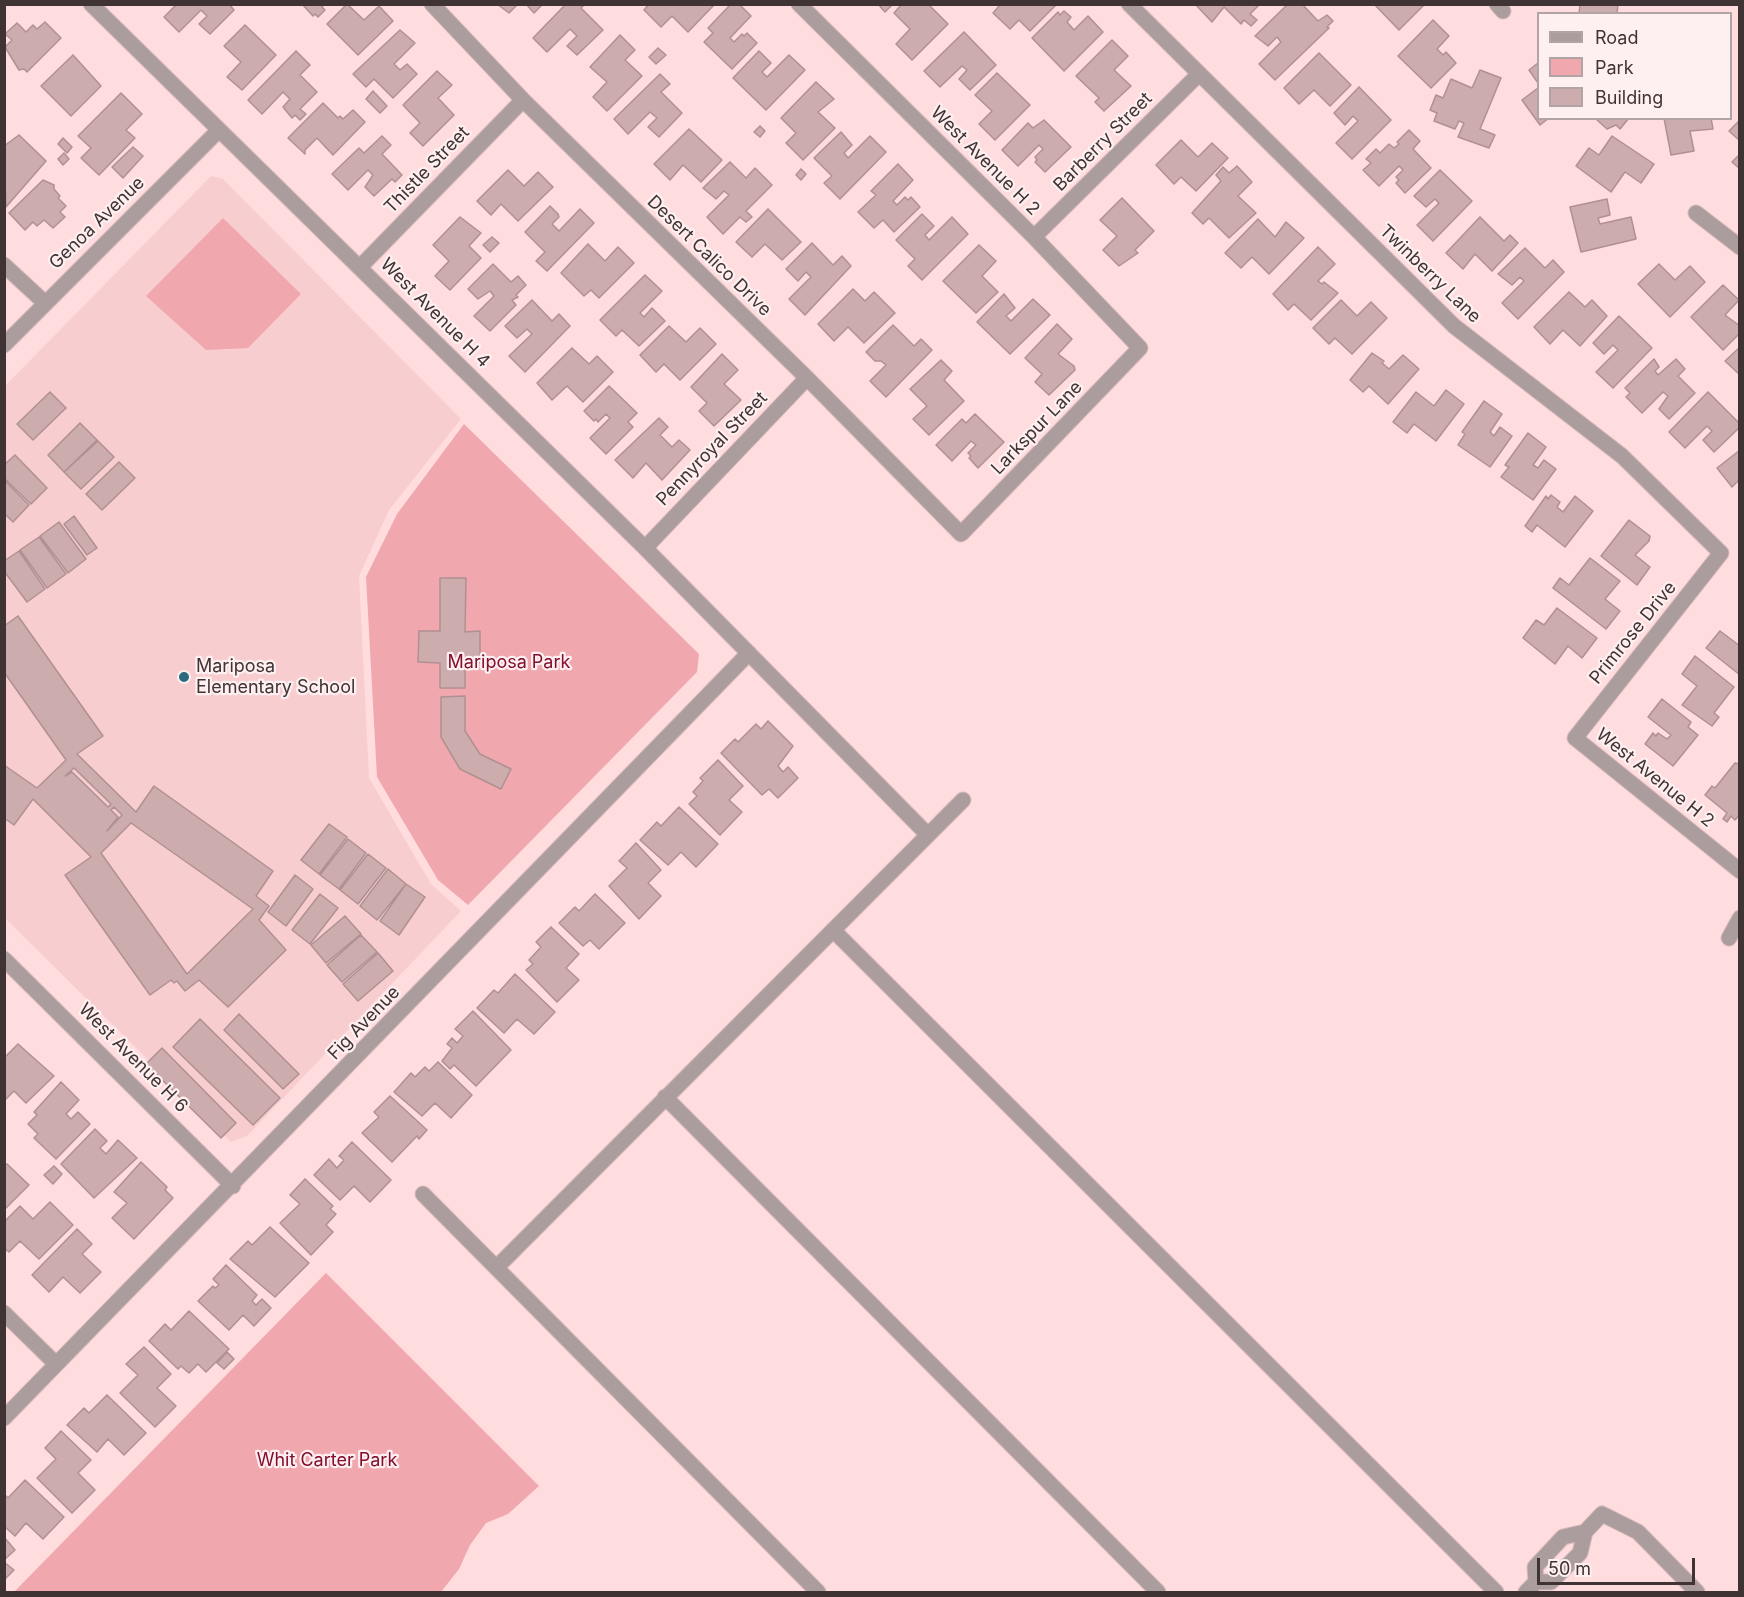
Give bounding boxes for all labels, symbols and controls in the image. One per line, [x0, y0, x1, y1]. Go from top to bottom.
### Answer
legend [1537, 12, 1732, 120]
text: Road [1595, 27, 1638, 48]
text: Park [1595, 57, 1634, 78]
text: Building [1595, 87, 1663, 108]
street label: Barberry Street [1049, 88, 1157, 196]
street label: West Avenue H 2 [926, 102, 1044, 220]
street label: Thistle Street [380, 122, 474, 218]
street label: Genoa Avenue [45, 172, 149, 274]
street label: Desert Calico Drive [642, 191, 776, 321]
street label: Twinberry Lane [1375, 220, 1485, 328]
street label: West Avenue H 4 [376, 254, 494, 372]
street label: Larkspur Lane [987, 377, 1087, 479]
street label: Pennyroyal Street [652, 387, 772, 511]
street label: Primrose Drive [1585, 577, 1681, 689]
park label: Mariposa Park [448, 652, 570, 674]
place label: Mariposa Elementary School [196, 656, 355, 698]
marker: Mariposa Elementary School [177, 670, 191, 684]
street label: West Avenue H 2 [1592, 724, 1718, 832]
street label: Fig Avenue [323, 982, 405, 1064]
street label: West Avenue H 6 [74, 999, 192, 1117]
park label: Whit Carter Park [257, 1450, 397, 1472]
scale bar [1540, 1546, 1698, 1584]
text: 50 m [1548, 1558, 1591, 1579]

